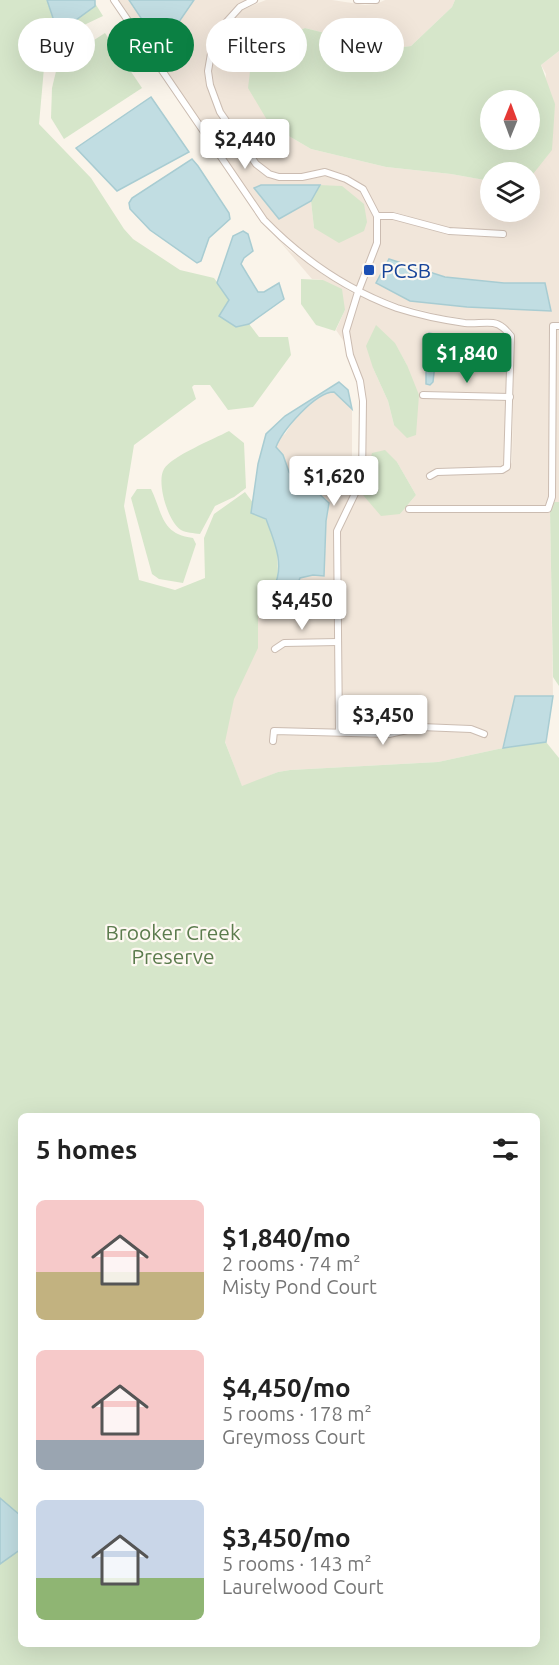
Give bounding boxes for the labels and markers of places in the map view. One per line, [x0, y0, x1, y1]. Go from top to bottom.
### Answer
pin: $2,440 [196, 119, 294, 170]
place label: PCSB [381, 258, 431, 282]
marker: PCSB [362, 263, 376, 277]
pin: $1,840 [418, 333, 516, 384]
pin: $1,620 [285, 456, 383, 507]
pin: $4,450 [253, 580, 351, 631]
pin: $3,450 [334, 695, 432, 746]

